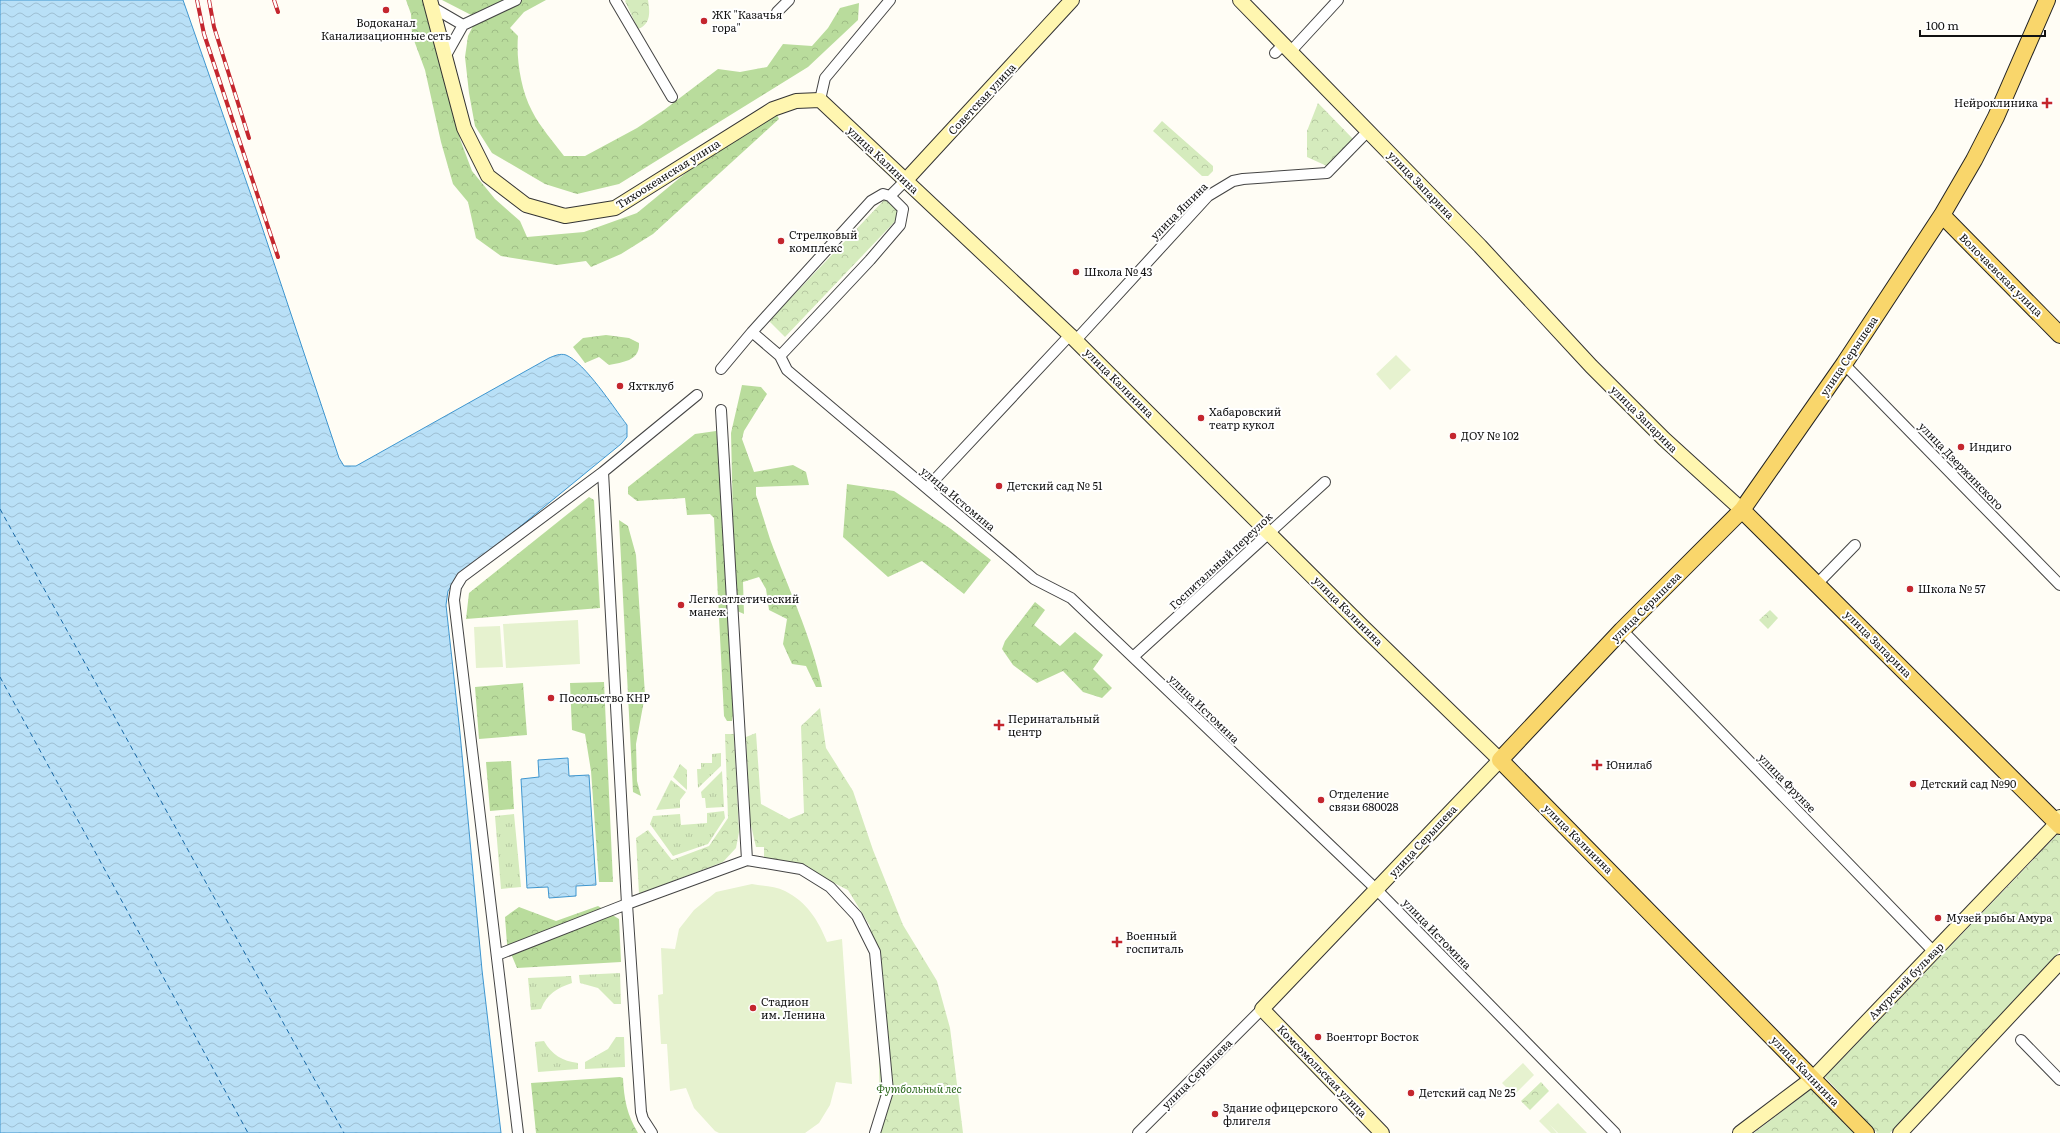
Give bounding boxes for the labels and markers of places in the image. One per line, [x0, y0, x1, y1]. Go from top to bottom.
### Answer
marker: Водоканал Канализационные сеть [381, 5, 391, 15]
place label: ЖК "Казачья гора" [712, 6, 783, 35]
place label: Водоканал Канализационные сеть [321, 14, 451, 43]
marker: ЖК "Казачья гора" [699, 16, 709, 26]
place label: Нейроклиника [1954, 94, 2038, 110]
marker: Нейроклиника [2041, 97, 2053, 109]
place label: Стрелковый комплекс [789, 226, 858, 255]
marker: Стрелковый комплекс [776, 236, 786, 246]
place label: Школа № 43 [1084, 263, 1153, 279]
marker: Школа № 43 [1071, 267, 1081, 277]
place label: Яхтклуб [628, 377, 674, 393]
marker: Яхтклуб [615, 381, 625, 391]
place label: Хабаровский театр кукол [1209, 403, 1281, 432]
marker: Хабаровский театр кукол [1196, 413, 1206, 423]
place label: ДОУ № 102 [1461, 427, 1519, 443]
marker: ДОУ № 102 [1448, 431, 1458, 441]
place label: Индиго [1969, 438, 2012, 454]
marker: Индиго [1956, 442, 1966, 452]
place label: Детский сад № 51 [1007, 477, 1103, 493]
marker: Детский сад № 51 [994, 481, 1004, 491]
place label: Школа № 57 [1918, 580, 1986, 596]
marker: Школа № 57 [1905, 584, 1915, 594]
place label: Легкоатлетический манеж [689, 590, 799, 619]
marker: Легкоатлетический манеж [676, 600, 686, 610]
place label: Посольство КНР [559, 689, 650, 705]
marker: Посольство КНР [546, 693, 556, 703]
place label: Перинатальный центр [1008, 710, 1100, 739]
marker: Перинатальный центр [993, 719, 1005, 731]
place label: Юнилаб [1606, 756, 1652, 772]
marker: Юнилаб [1591, 759, 1603, 771]
place label: Детский сад №90 [1921, 775, 2016, 791]
marker: Детский сад №90 [1908, 779, 1918, 789]
place label: Отделение связи 680028 [1329, 785, 1399, 814]
marker: Отделение связи 680028 [1316, 795, 1326, 805]
place label: Музей рыбы Амура [1946, 909, 2052, 925]
marker: Музей рыбы Амура [1933, 913, 1943, 923]
place label: Военный госпиталь [1126, 927, 1184, 956]
marker: Военный госпиталь [1111, 936, 1123, 948]
place label: Стадион им. Ленина [761, 993, 825, 1022]
marker: Стадион им. Ленина [748, 1003, 758, 1013]
place label: Военторг Восток [1326, 1028, 1419, 1044]
marker: Военторг Восток [1313, 1032, 1323, 1042]
place label: Детский сад № 25 [1419, 1084, 1516, 1100]
marker: Детский сад № 25 [1406, 1088, 1416, 1098]
place label: Здание офицерского флигеля [1223, 1099, 1338, 1128]
marker: Здание офицерского флигеля [1210, 1109, 1220, 1119]

